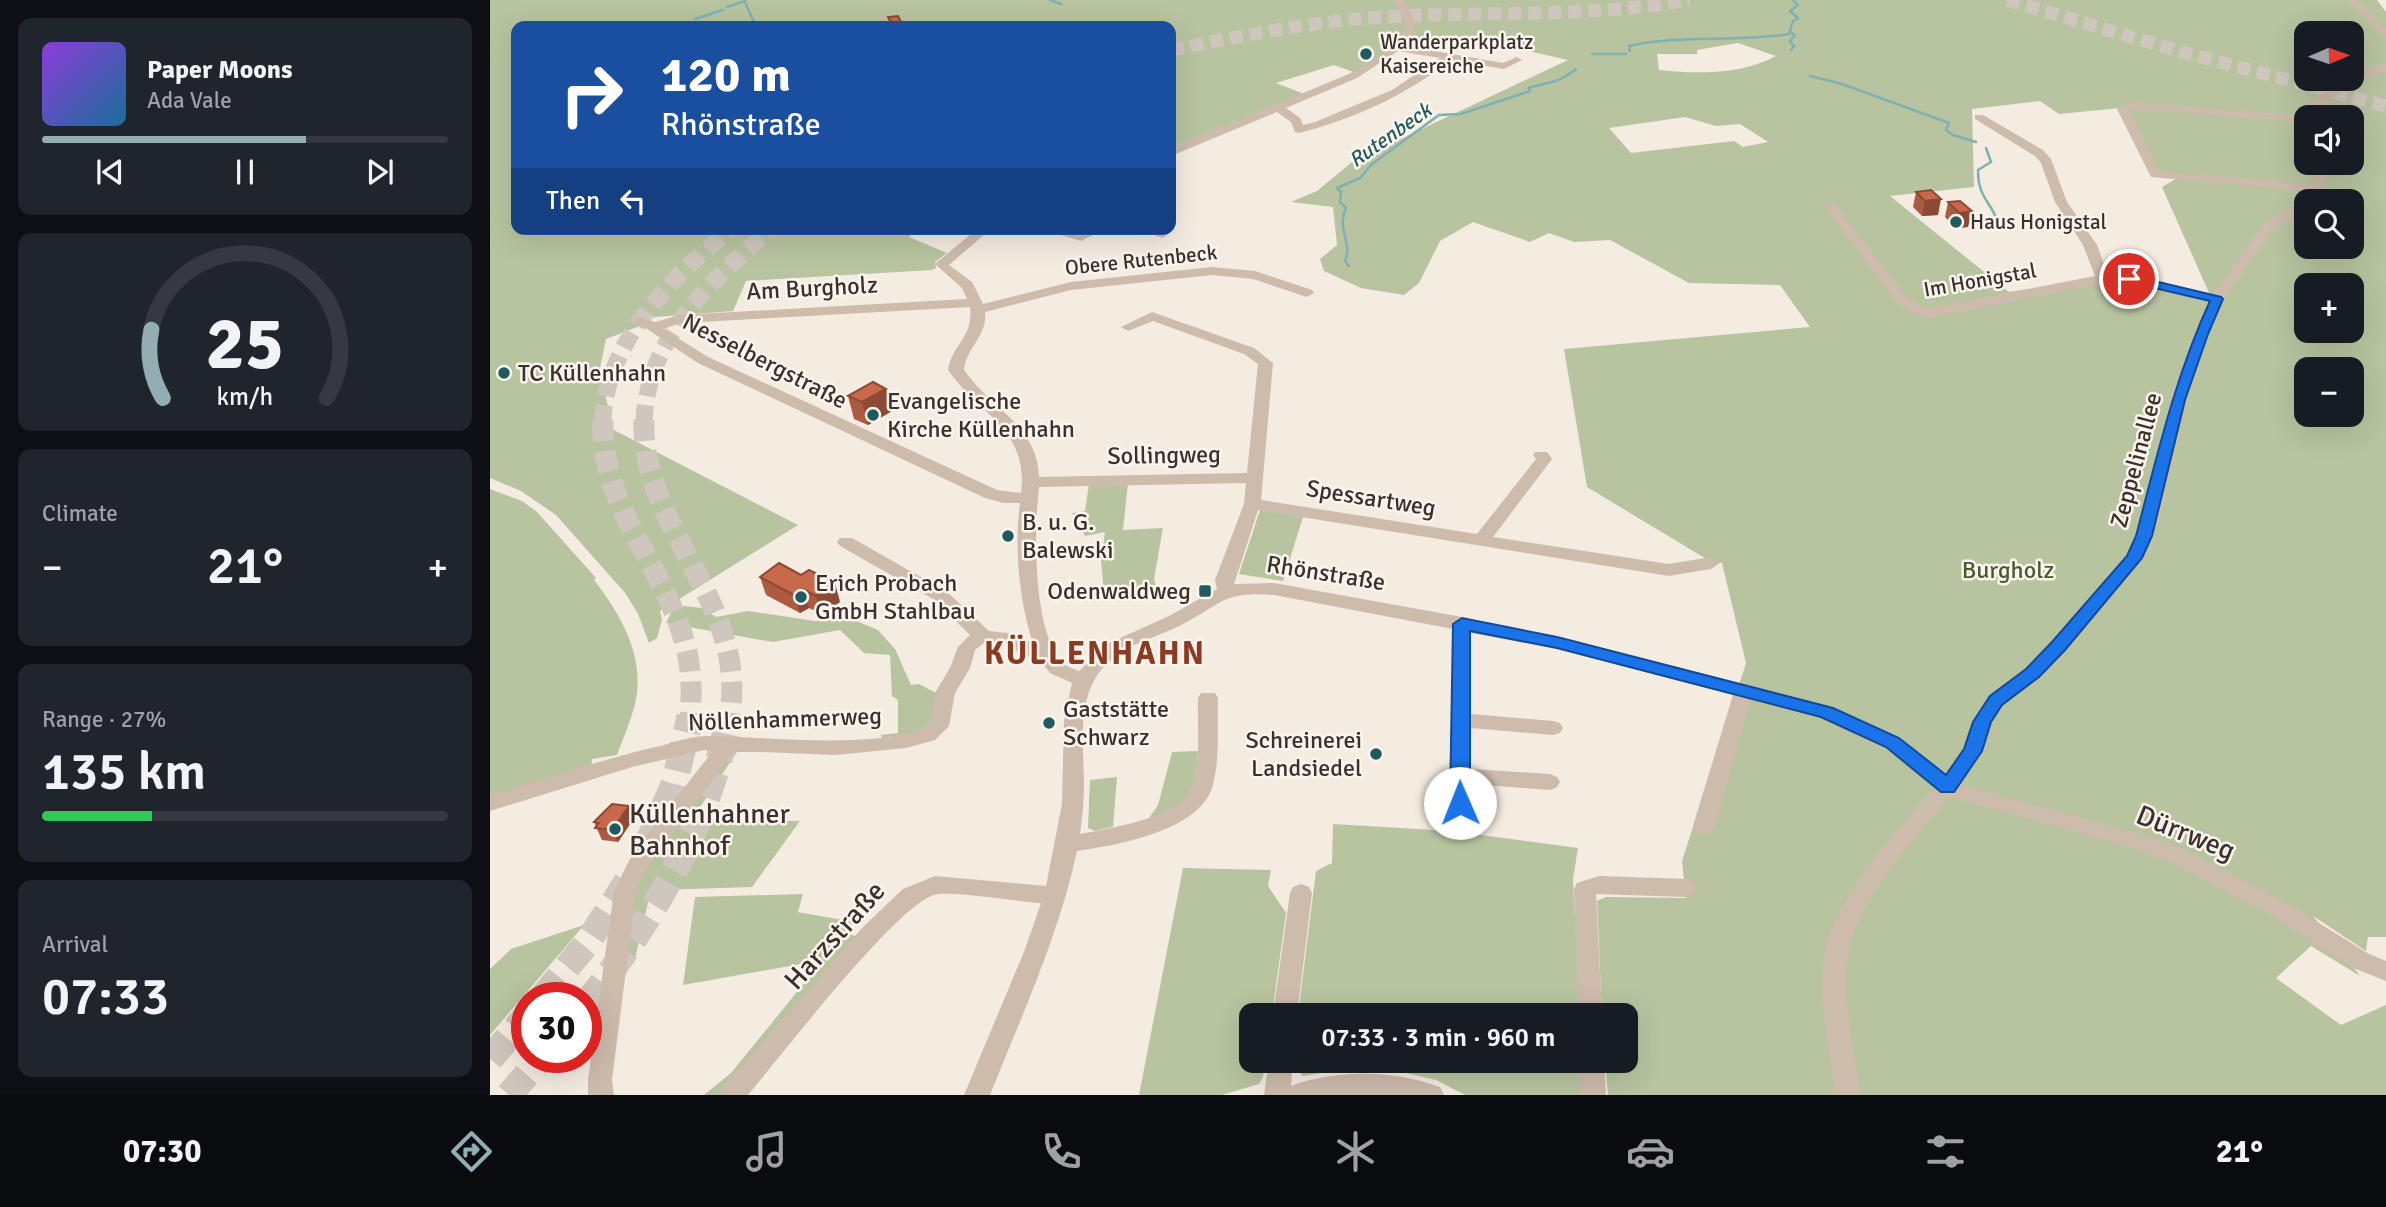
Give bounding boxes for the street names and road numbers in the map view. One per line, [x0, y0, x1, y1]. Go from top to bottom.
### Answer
street label: Obere Rutenbeck [1064, 239, 1219, 281]
street label: Im Honigstal [1922, 257, 2038, 303]
street label: Am Burgholz [745, 270, 879, 306]
street label: Nesselbergstraße [677, 307, 853, 415]
street label: Zeppelinallee [2104, 389, 2168, 531]
street label: Sollingweg [1107, 439, 1221, 471]
street label: Spessartweg [1304, 473, 1438, 523]
street label: Rhönstraße [1264, 549, 1388, 597]
street label: Nöllenhammerweg [688, 701, 882, 737]
street label: Dürrweg [2131, 798, 2240, 868]
street label: Harzstraße [777, 874, 892, 997]

